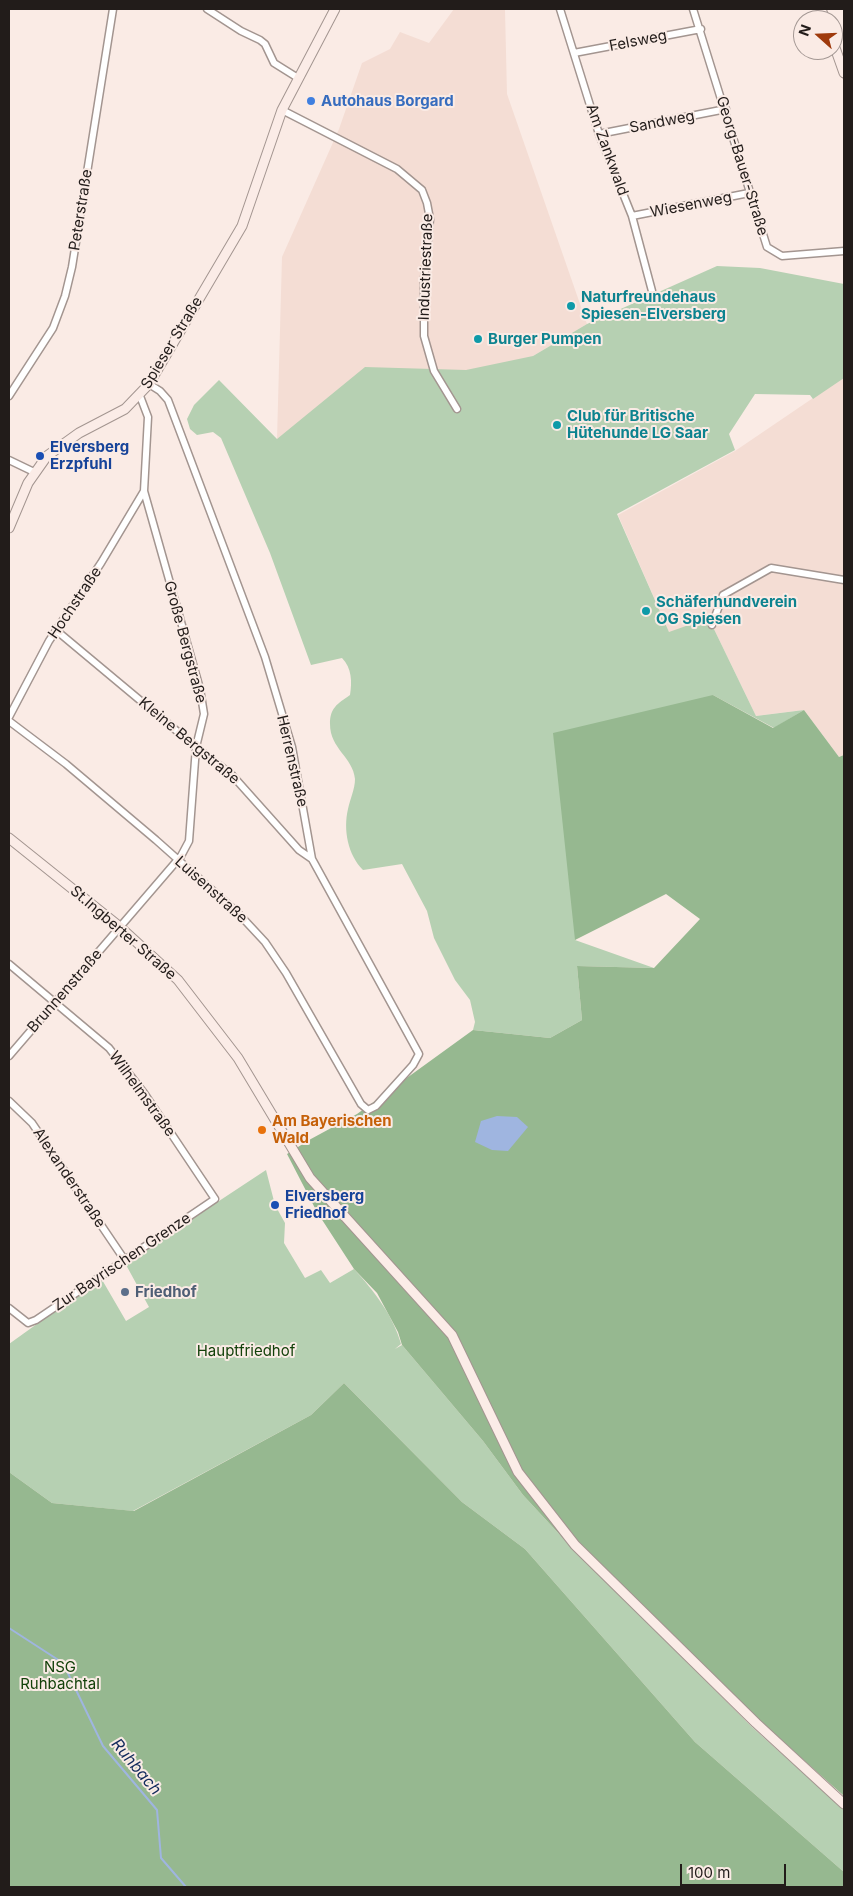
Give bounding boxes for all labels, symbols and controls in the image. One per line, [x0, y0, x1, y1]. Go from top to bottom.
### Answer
north arrow [793, 10, 843, 60]
text: N [795, 22, 814, 38]
street label: Felsweg [608, 27, 668, 55]
place label: Autohaus Borgard [321, 92, 454, 110]
street label: Georg-Bauer-Straße [712, 94, 772, 238]
marker: Autohaus Borgard [305, 95, 317, 107]
street label: Am Zankwald [582, 102, 632, 198]
street label: Sandweg [628, 107, 696, 137]
street label: Peterstraße [66, 168, 96, 252]
street label: Wiesenweg [649, 188, 733, 222]
street label: Industriestraße [415, 213, 437, 321]
place label: Naturfreundehaus Spiesen-Elversberg [581, 288, 726, 323]
street label: Spieser Straße [137, 294, 207, 392]
marker: Naturfreundehaus Spiesen-Elversberg [565, 300, 577, 312]
place label: Burger Pumpen [488, 330, 602, 348]
marker: Burger Pumpen [472, 333, 484, 345]
place label: Club für Britische Hütehunde LG Saar [567, 407, 708, 442]
marker: Club für Britische Hütehunde LG Saar [551, 419, 563, 431]
place label: Elversberg Erzpfuhl [50, 438, 129, 473]
marker: Elversberg Erzpfuhl [34, 450, 46, 462]
street label: Hochstraße [44, 564, 106, 642]
street label: Große Bergstraße [160, 579, 210, 705]
place label: Schäferhundverein OG Spiesen [656, 593, 797, 628]
marker: Schäferhundverein OG Spiesen [640, 605, 652, 617]
street label: Kleine Bergstraße [135, 694, 243, 788]
street label: Herrenstraße [273, 713, 311, 809]
street label: Luisenstraße [171, 853, 251, 927]
street label: St.Ingberter Straße [66, 882, 180, 984]
street label: Brunnenstraße [24, 946, 106, 1036]
street label: Wilhelmstraße [105, 1048, 179, 1140]
place label: Am Bayerischen Wald [272, 1112, 392, 1147]
marker: Am Bayerischen Wald [256, 1124, 268, 1136]
street label: Alexanderstraße [29, 1125, 109, 1231]
place label: Elversberg Friedhof [285, 1187, 364, 1222]
marker: Elversberg Friedhof [269, 1199, 281, 1211]
street label: Zur Bayrischen Grenze [50, 1209, 194, 1315]
place label: Friedhof [135, 1283, 197, 1301]
marker: Friedhof [119, 1286, 131, 1298]
park label: Hauptfriedhof [197, 1342, 295, 1360]
park label: NSG Ruhbachtal [20, 1658, 100, 1693]
water label: Ruhbach [107, 1735, 165, 1799]
scale bar [683, 1854, 789, 1886]
text: 100 m [688, 1863, 730, 1882]

